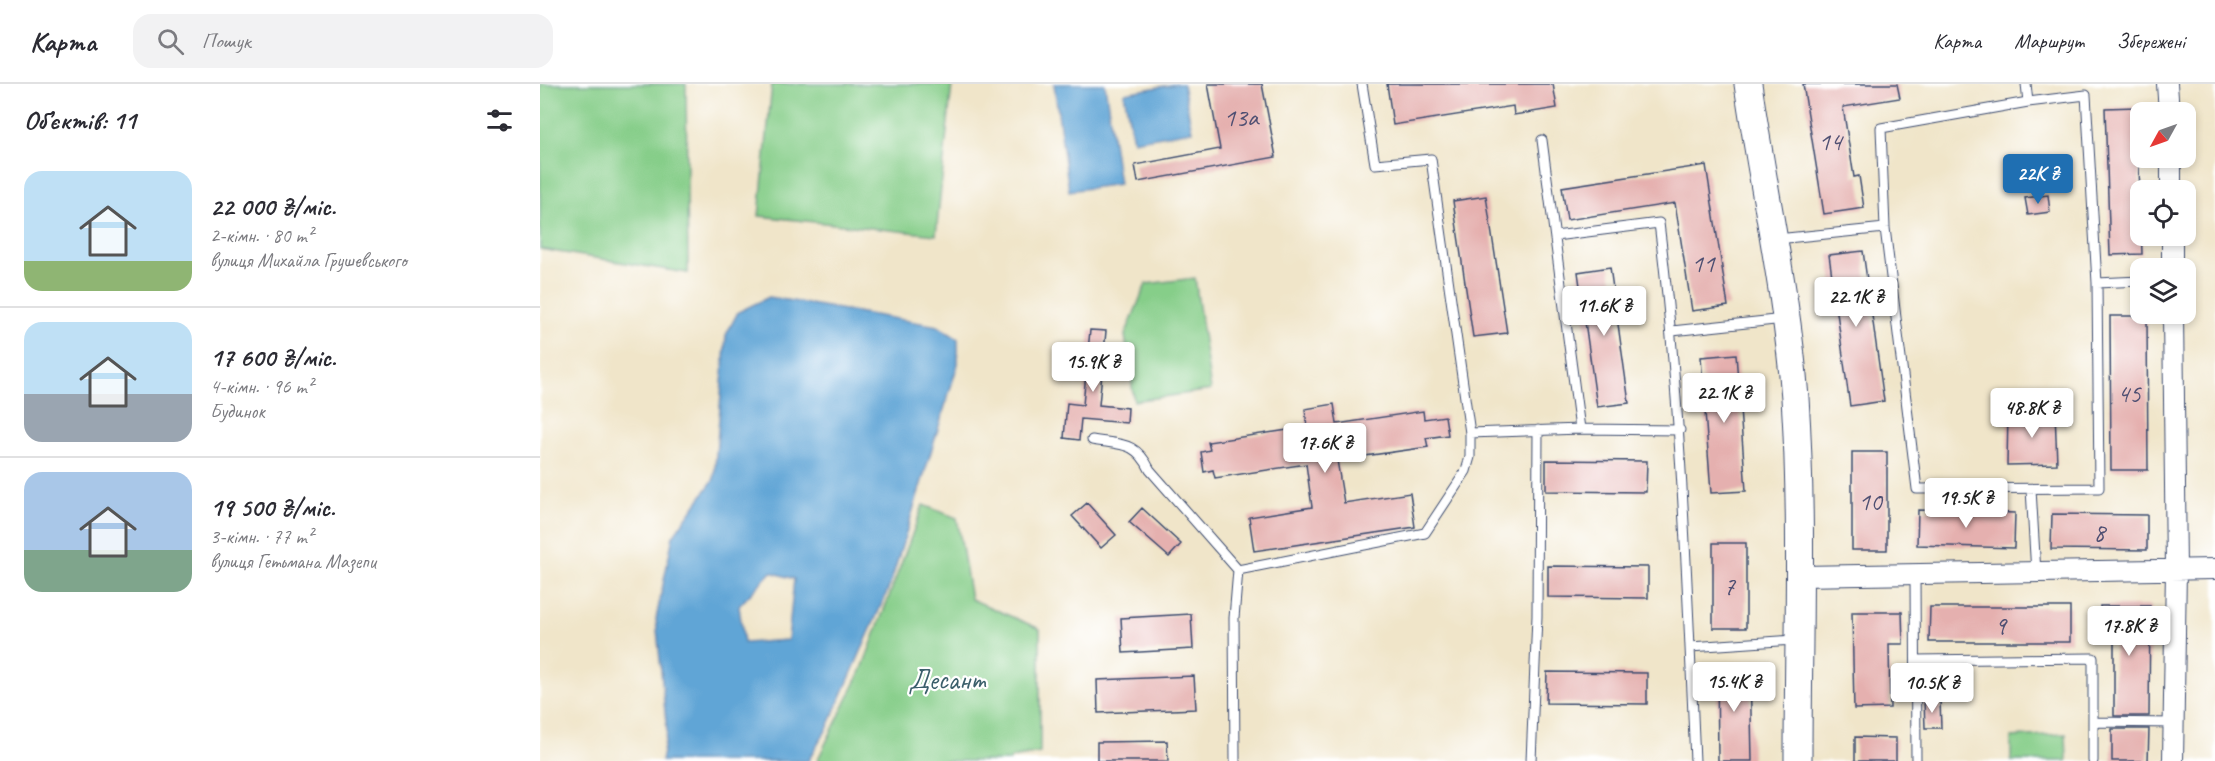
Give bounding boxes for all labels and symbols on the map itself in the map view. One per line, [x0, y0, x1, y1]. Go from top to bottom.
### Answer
house number: 13а [1224, 101, 1260, 134]
north arrow [2130, 102, 2196, 168]
house number: 14 [1818, 125, 1844, 158]
pin: 22K ₴ [1996, 154, 2080, 205]
house number: 11 [1691, 247, 1716, 280]
pin: 22.1K ₴ [1801, 277, 1911, 328]
pin: 11.6K ₴ [1549, 286, 1659, 337]
pin: 15.9K ₴ [1038, 342, 1148, 393]
pin: 22.1K ₴ [1669, 373, 1779, 424]
house number: 45 [2117, 377, 2142, 410]
pin: 48.8K ₴ [1977, 388, 2087, 439]
pin: 17.6K ₴ [1270, 423, 1380, 474]
pin: 19.5K ₴ [1911, 478, 2021, 529]
house number: 10 [1858, 485, 1884, 518]
house number: 8 [2093, 516, 2107, 549]
house number: 7 [1723, 570, 1736, 603]
pin: 17.8K ₴ [2074, 606, 2184, 657]
house number: 9 [1994, 609, 2008, 642]
park label: Десант [908, 662, 987, 697]
pin: 15.4K ₴ [1679, 662, 1789, 713]
pin: 10.5K ₴ [1877, 663, 1987, 714]

